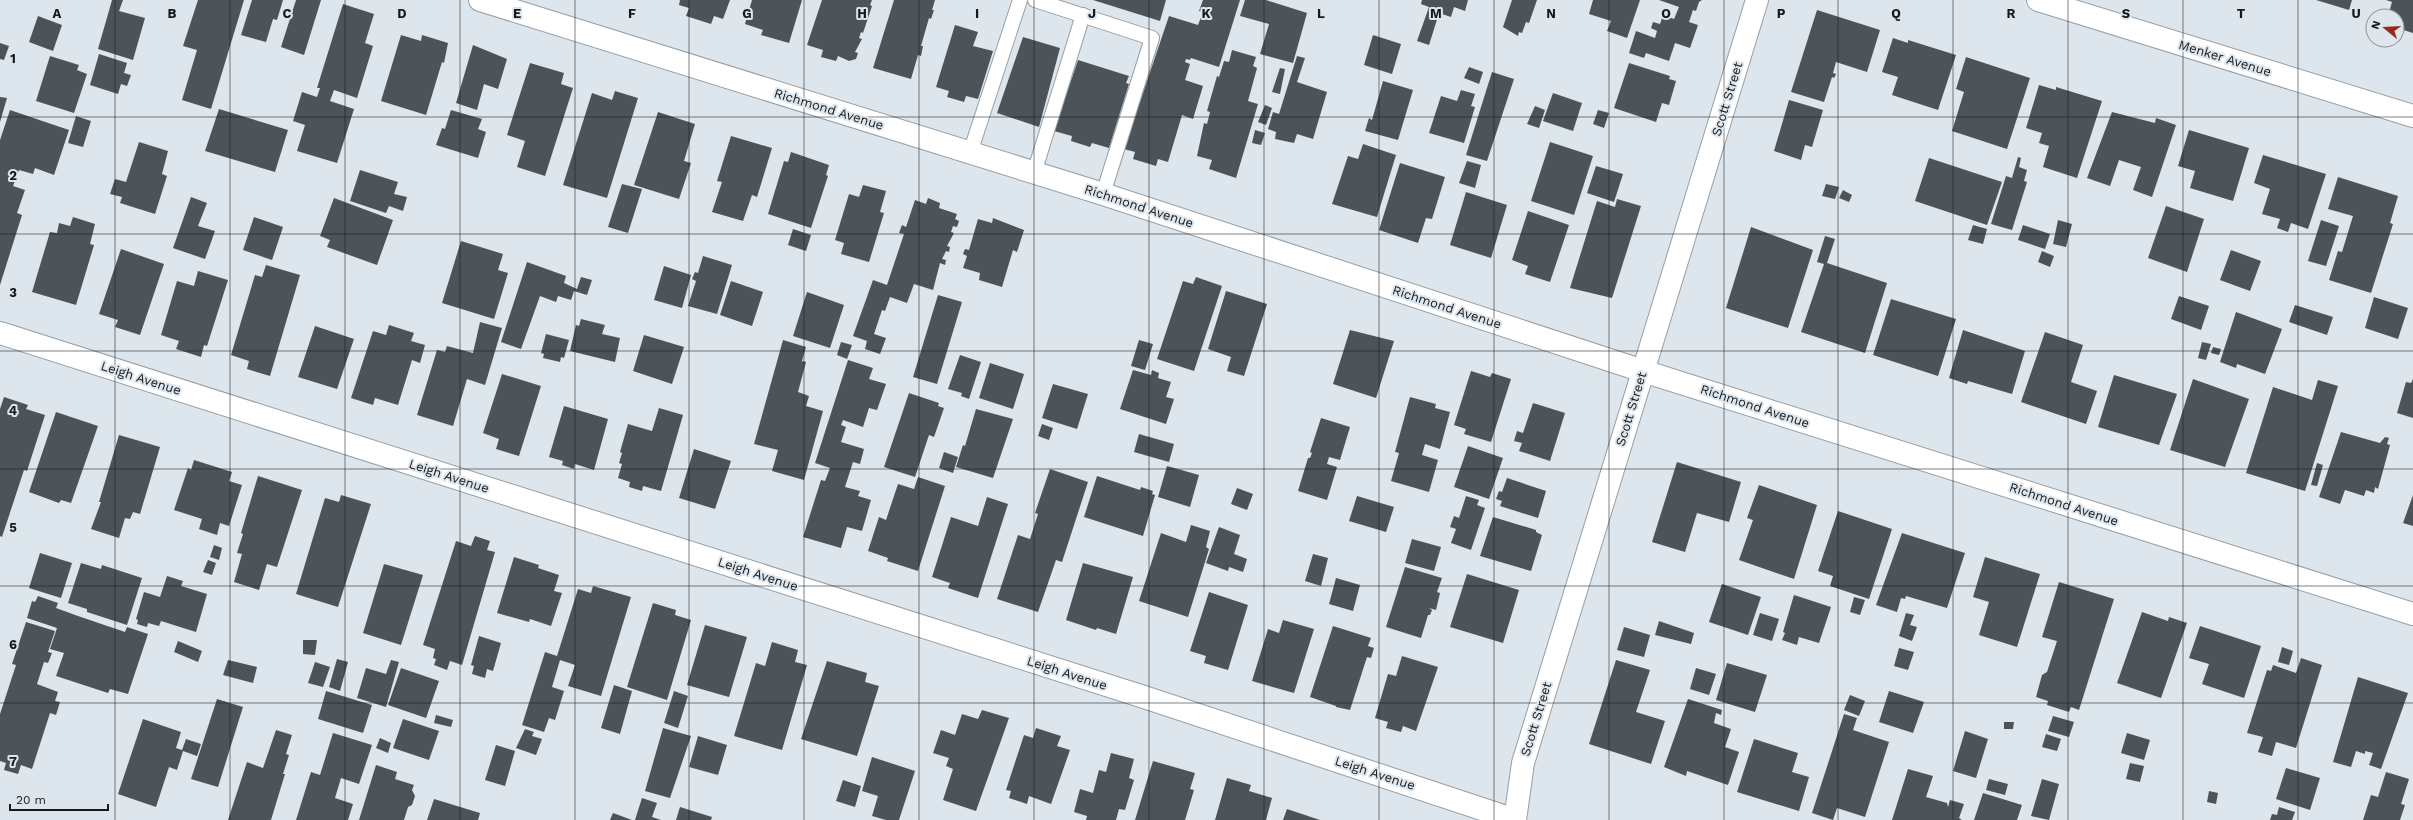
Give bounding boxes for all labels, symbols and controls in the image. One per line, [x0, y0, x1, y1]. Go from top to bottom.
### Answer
text: A [53, 6, 62, 21]
text: B [168, 6, 177, 21]
text: C [283, 6, 292, 21]
text: D [397, 6, 407, 21]
text: E [513, 6, 521, 21]
text: F [628, 6, 636, 21]
text: G [742, 6, 752, 21]
text: H [857, 6, 867, 21]
text: I [975, 6, 979, 21]
text: J [1088, 6, 1096, 21]
text: K [1201, 6, 1211, 21]
text: L [1317, 6, 1325, 21]
text: M [1430, 6, 1442, 21]
text: N [1546, 6, 1556, 21]
text: O [1661, 6, 1671, 21]
text: P [1777, 6, 1786, 21]
text: Q [1891, 6, 1901, 21]
text: R [2007, 6, 2016, 21]
text: S [2122, 6, 2131, 21]
text: T [2237, 6, 2246, 21]
text: U [2351, 6, 2361, 21]
north arrow [2365, 8, 2405, 48]
text: N [2369, 19, 2383, 31]
street label: Menker Avenue [2177, 37, 2273, 79]
text: 1 [10, 51, 16, 66]
street label: Scott Street [1709, 59, 1746, 138]
street label: Richmond Avenue [772, 85, 886, 133]
text: 2 [9, 168, 17, 183]
street label: Richmond Avenue [1083, 181, 1195, 231]
street label: Richmond Avenue [1391, 282, 1503, 332]
text: 3 [9, 285, 17, 300]
street label: Leigh Avenue [99, 358, 183, 398]
street label: Scott Street [1613, 369, 1650, 448]
street label: Richmond Avenue [1699, 381, 1811, 431]
text: 4 [9, 403, 18, 418]
street label: Leigh Avenue [407, 456, 491, 496]
street label: Richmond Avenue [2008, 479, 2120, 529]
text: 5 [9, 520, 17, 535]
street label: Leigh Avenue [716, 554, 800, 594]
text: 6 [9, 637, 17, 652]
street label: Leigh Avenue [1025, 653, 1109, 693]
street label: Scott Street [1518, 679, 1555, 758]
street label: Leigh Avenue [1333, 753, 1417, 793]
text: 7 [9, 754, 17, 769]
scale bar [10, 786, 108, 812]
text: 20 m [16, 793, 46, 807]

